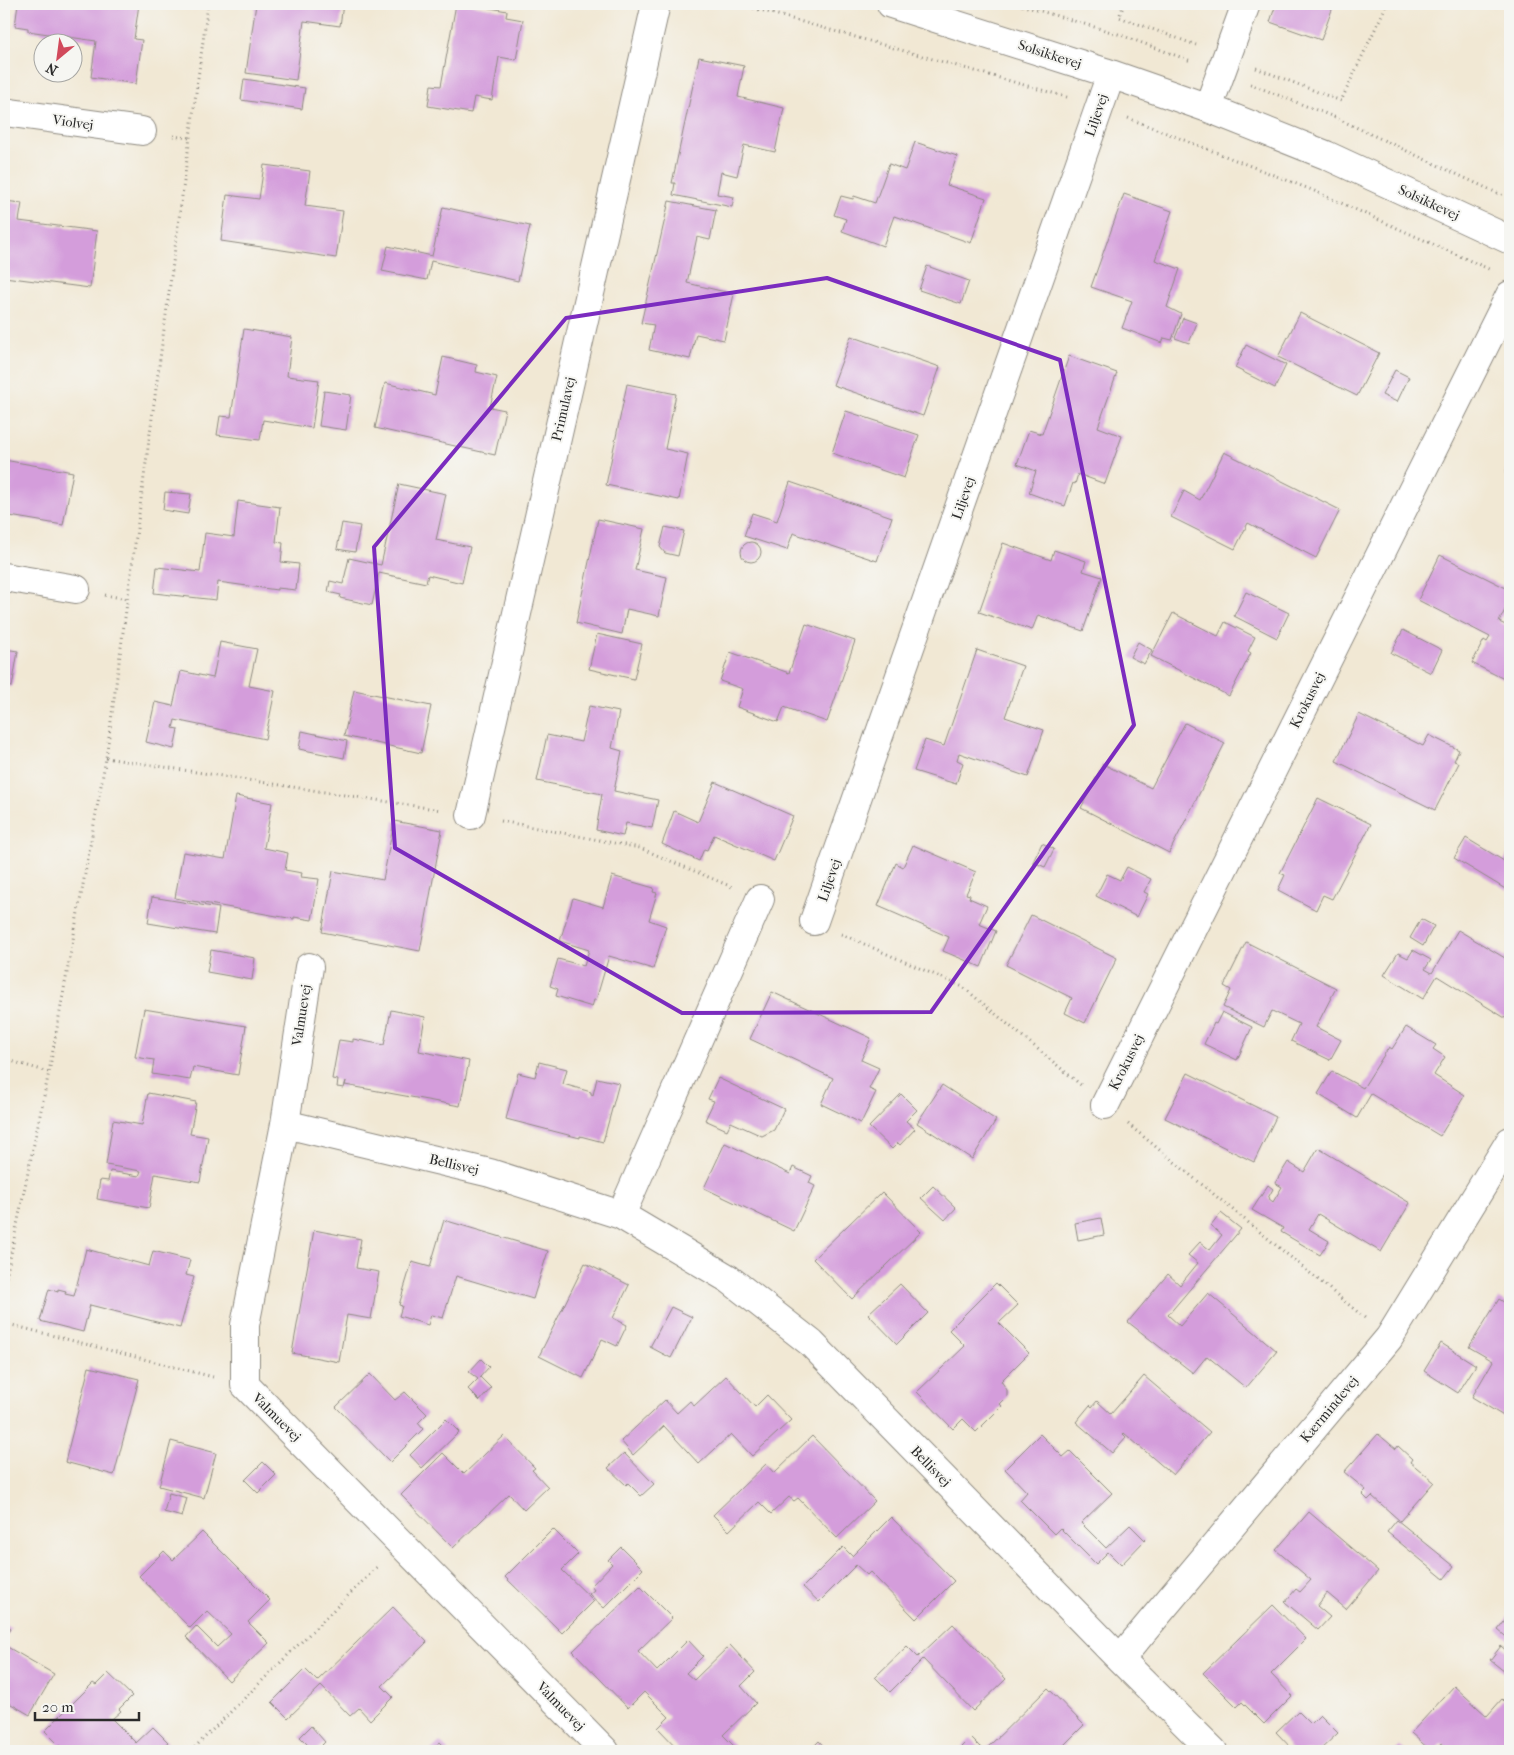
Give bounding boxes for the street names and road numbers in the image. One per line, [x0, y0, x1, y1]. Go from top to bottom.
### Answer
street label: Solsikkevej [1016, 36, 1084, 73]
street label: Liljevej [1081, 92, 1112, 139]
street label: Violvej [50, 111, 94, 134]
street label: Solsikkevej [1395, 181, 1462, 224]
street label: Primulavej [548, 375, 579, 443]
street label: Liljevej [948, 475, 979, 522]
street label: Krokusvej [1286, 669, 1329, 731]
street label: Liljevej [814, 857, 845, 904]
street label: Valmuevej [288, 983, 315, 1048]
street label: Krokusvej [1105, 1031, 1148, 1093]
street label: Bellisvej [427, 1151, 480, 1178]
street label: Kærmindevej [1297, 1373, 1362, 1446]
street label: Valmuevej [248, 1389, 305, 1445]
street label: Bellisvej [907, 1442, 954, 1490]
street label: Valmuevej [532, 1677, 588, 1735]

